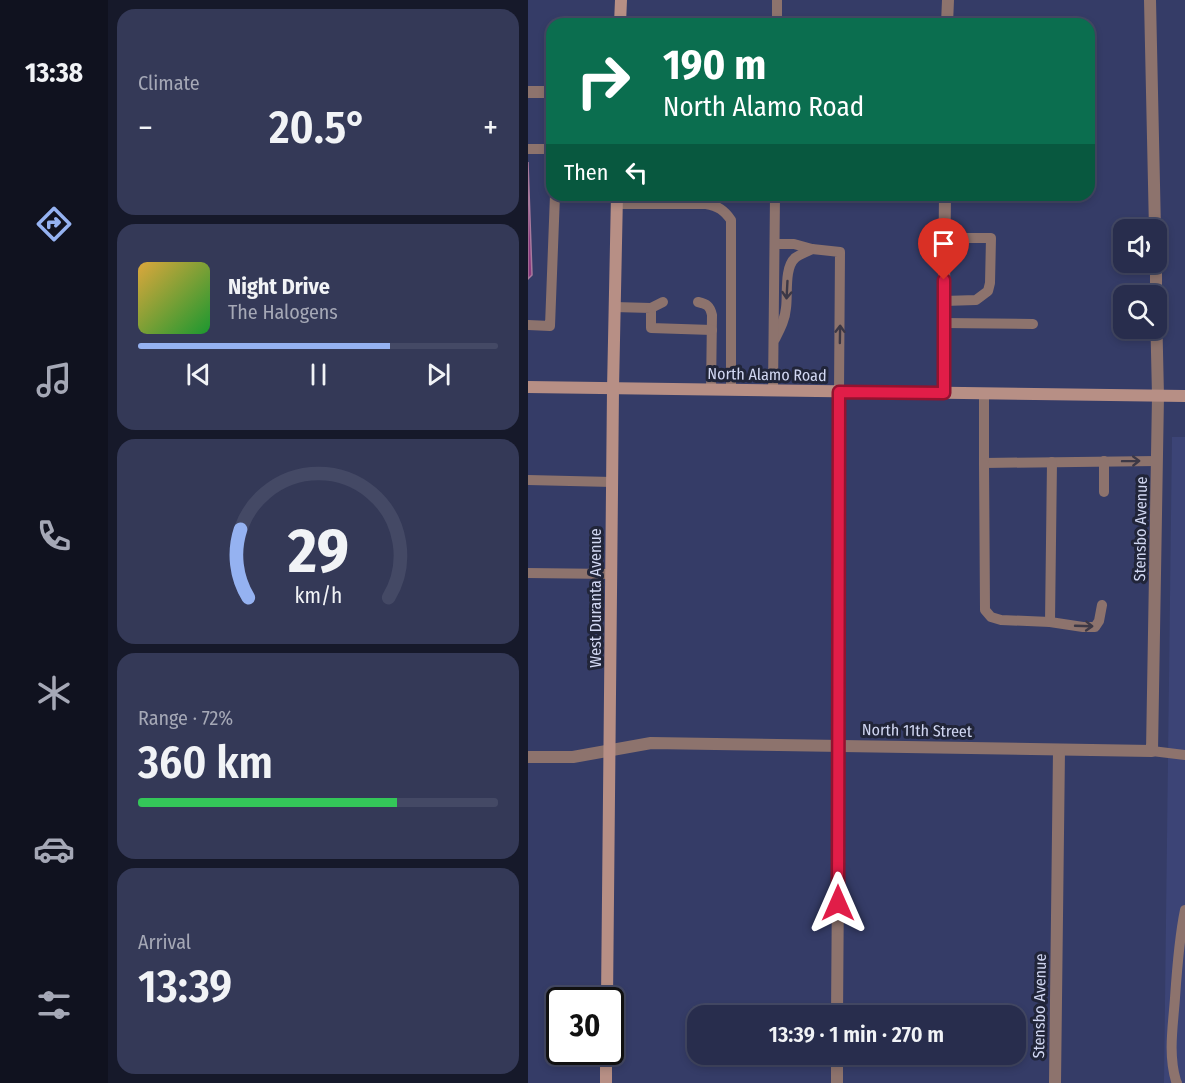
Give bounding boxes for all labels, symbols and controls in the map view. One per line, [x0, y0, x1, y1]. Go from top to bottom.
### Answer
text: 190 m [663, 40, 766, 90]
icon: right [564, 42, 642, 120]
text: 13:38 [25, 57, 83, 89]
text: Climate [138, 71, 200, 95]
text: North Alamo Road [663, 91, 864, 123]
text: 20.5° [269, 101, 367, 155]
text: − [138, 108, 153, 148]
text: + [483, 108, 498, 148]
icon: left [620, 156, 653, 189]
text: Then [564, 159, 608, 186]
icon: directions [33, 203, 75, 245]
pin [918, 218, 969, 280]
map controls [1113, 219, 1167, 339]
button: sound [1113, 219, 1167, 273]
icon: arrive [927, 227, 960, 260]
text: Night Drive [228, 273, 330, 300]
one-way arrow [782, 279, 793, 299]
button: search [1113, 285, 1167, 339]
text: The Halogens [228, 300, 338, 324]
one-way arrow [834, 324, 845, 344]
icon: previous [182, 358, 215, 391]
icon: pause [302, 358, 335, 391]
icon: next [422, 358, 455, 391]
icon: music [33, 359, 75, 401]
street label: North Alamo Road [707, 364, 827, 385]
one-way arrow [1120, 455, 1140, 467]
street label: Stensbo Avenue [1130, 476, 1151, 582]
icon: phone [33, 515, 75, 557]
text: 29 [287, 515, 348, 590]
street label: West Duranta Avenue [586, 528, 605, 668]
text: km/h [294, 584, 342, 610]
one-way arrow [1073, 621, 1093, 632]
icon: climate [33, 672, 75, 714]
text: Range · 72% [138, 706, 233, 730]
street label: North 11th Street [862, 720, 973, 741]
text: 360 km [138, 736, 273, 790]
icon: car [33, 828, 75, 870]
position arrow [806, 871, 870, 935]
text: Arrival [138, 930, 191, 954]
street label: Stensbo Avenue [1029, 953, 1050, 1059]
text: 13:39 [138, 960, 232, 1014]
icon: filters [33, 984, 75, 1026]
speed limit sign: 30 [546, 987, 624, 1065]
text: 13:39 · 1 min · 270 m [769, 1021, 944, 1048]

